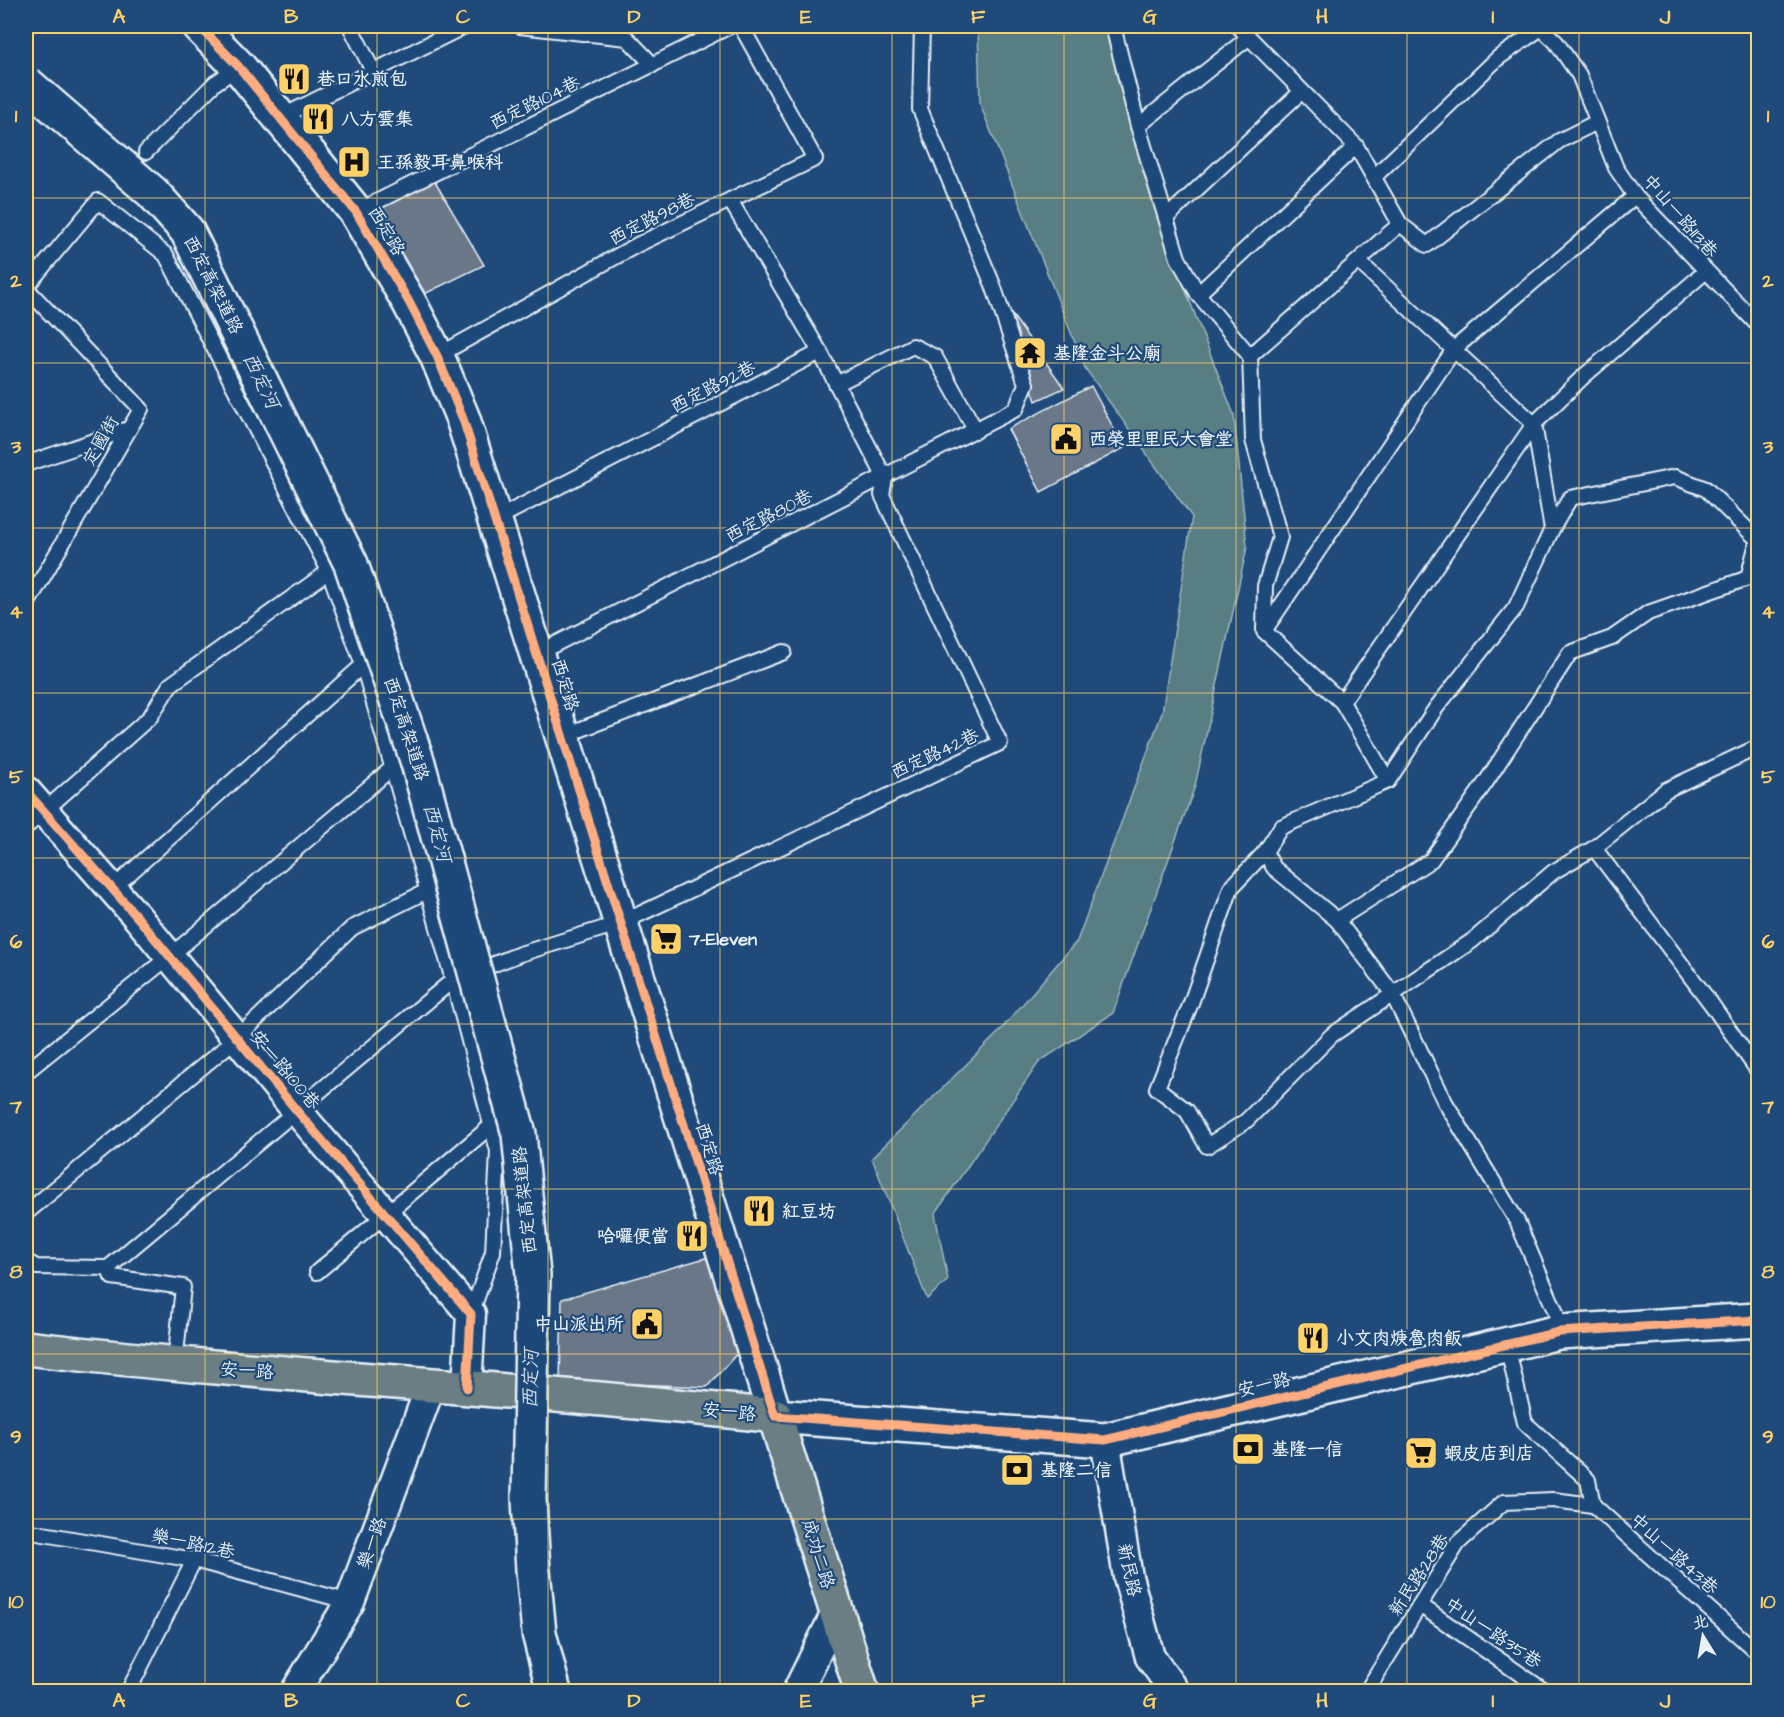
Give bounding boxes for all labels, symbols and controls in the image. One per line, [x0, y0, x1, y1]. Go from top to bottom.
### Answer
text: A [113, 3, 126, 31]
text: B [284, 3, 299, 31]
text: C [456, 3, 471, 31]
text: D [628, 3, 641, 31]
text: E [800, 3, 812, 31]
text: F [971, 3, 986, 31]
text: G [1143, 3, 1157, 31]
text: H [1316, 3, 1328, 31]
text: I [1491, 3, 1495, 31]
text: J [1659, 3, 1671, 31]
restaurant icon: 巷口水煎包 [276, 61, 312, 97]
place label: 巷口水煎包 [317, 67, 407, 92]
street label: 西定路104巷 [486, 70, 584, 136]
restaurant icon: 八方雲集 [300, 101, 336, 137]
text: 1 [15, 102, 18, 130]
text: 1 [1767, 102, 1770, 130]
place label: 八方雲集 [341, 107, 413, 132]
hospital icon: 王孫毅耳鼻喉科 [336, 144, 372, 180]
place label: 王孫毅耳鼻喉科 [377, 150, 503, 175]
street label: 中山一路113巷 [1637, 169, 1723, 263]
street label: 西定路98巷 [604, 187, 700, 251]
street label: 西定路 [361, 201, 411, 261]
street label: 西定高架道路 [177, 231, 249, 339]
text: 2 [9, 267, 22, 295]
text: 2 [1761, 267, 1774, 295]
temple icon: 基隆金斗公廟 [1012, 335, 1048, 371]
place label: 基隆金斗公廟 [1053, 341, 1161, 366]
water label: 西定河 [235, 348, 288, 417]
street label: 西定路92巷 [666, 355, 760, 419]
street label: 定國街 [77, 411, 125, 471]
public building icon: 西榮里里民大會堂 [1048, 421, 1084, 457]
place label: 西榮里里民大會堂 [1089, 427, 1233, 452]
text: 3 [10, 433, 22, 461]
text: 3 [1762, 433, 1774, 461]
street label: 西定路80巷 [721, 483, 817, 549]
text: 4 [9, 598, 23, 626]
text: 4 [1761, 598, 1775, 626]
street label: 西定路 [545, 656, 585, 714]
street label: 西定高架道路 [377, 674, 435, 784]
street label: 西定路42巷 [887, 723, 983, 785]
text: 5 [9, 763, 24, 791]
text: 5 [1761, 763, 1776, 791]
water label: 西定河 [416, 800, 459, 868]
supermarket icon: 7-Eleven [648, 921, 684, 957]
place label: 7-Eleven [688, 927, 757, 952]
text: 6 [10, 928, 23, 956]
text: 6 [1762, 928, 1775, 956]
street label: 安一路100巷 [244, 1025, 326, 1115]
text: 7 [9, 1093, 23, 1121]
text: 7 [1761, 1093, 1775, 1121]
street label: 西定路 [689, 1120, 729, 1178]
street label: 西定高架道路 [507, 1145, 543, 1255]
restaurant icon: 紅豆坊 [741, 1193, 777, 1229]
place label: 紅豆坊 [782, 1199, 836, 1224]
restaurant icon: 哈囉便當 [674, 1218, 710, 1254]
place label: 哈囉便當 [597, 1224, 669, 1249]
text: 8 [10, 1258, 23, 1286]
text: 8 [1762, 1258, 1775, 1286]
public building icon: 中山派出所 [629, 1306, 665, 1342]
place label: 中山派出所 [534, 1312, 624, 1337]
restaurant icon: 小文肉焿魯肉飯 [1295, 1320, 1331, 1356]
place label: 小文肉焿魯肉飯 [1336, 1326, 1462, 1351]
water label: 西定河 [516, 1346, 546, 1409]
street label: 安一路 [219, 1357, 275, 1385]
street label: 安一路 [1235, 1367, 1293, 1403]
street label: 安一路 [701, 1397, 757, 1427]
text: 9 [10, 1423, 22, 1451]
text: 9 [1762, 1423, 1774, 1451]
bank icon: 基隆一信 [1230, 1431, 1266, 1467]
supermarket icon: 蝦皮店到店 [1403, 1435, 1439, 1471]
place label: 基隆一信 [1271, 1437, 1343, 1462]
place label: 蝦皮店到店 [1444, 1441, 1534, 1466]
bank icon: 基隆二信 [999, 1452, 1035, 1488]
place label: 基隆二信 [1040, 1458, 1112, 1483]
street label: 中山一路43巷 [1624, 1507, 1724, 1601]
street label: 樂一路 [351, 1513, 393, 1573]
street label: 成功二路 [796, 1516, 840, 1592]
street label: 樂一路12巷 [149, 1523, 237, 1565]
street label: 新民路28巷 [1383, 1529, 1455, 1621]
street label: 新民路 [1111, 1541, 1147, 1599]
text: 10 [8, 1588, 24, 1616]
text: 10 [1760, 1588, 1776, 1616]
street label: 中山一路35巷 [1440, 1591, 1546, 1675]
north arrow [1673, 1606, 1733, 1666]
text: 北 [1690, 1610, 1710, 1635]
text: A [113, 1687, 126, 1715]
text: B [284, 1687, 299, 1715]
text: C [456, 1687, 471, 1715]
text: D [628, 1687, 641, 1715]
text: E [800, 1687, 812, 1715]
text: F [971, 1687, 986, 1715]
text: G [1143, 1687, 1157, 1715]
text: H [1316, 1687, 1328, 1715]
text: I [1491, 1687, 1495, 1715]
text: J [1659, 1687, 1671, 1715]

